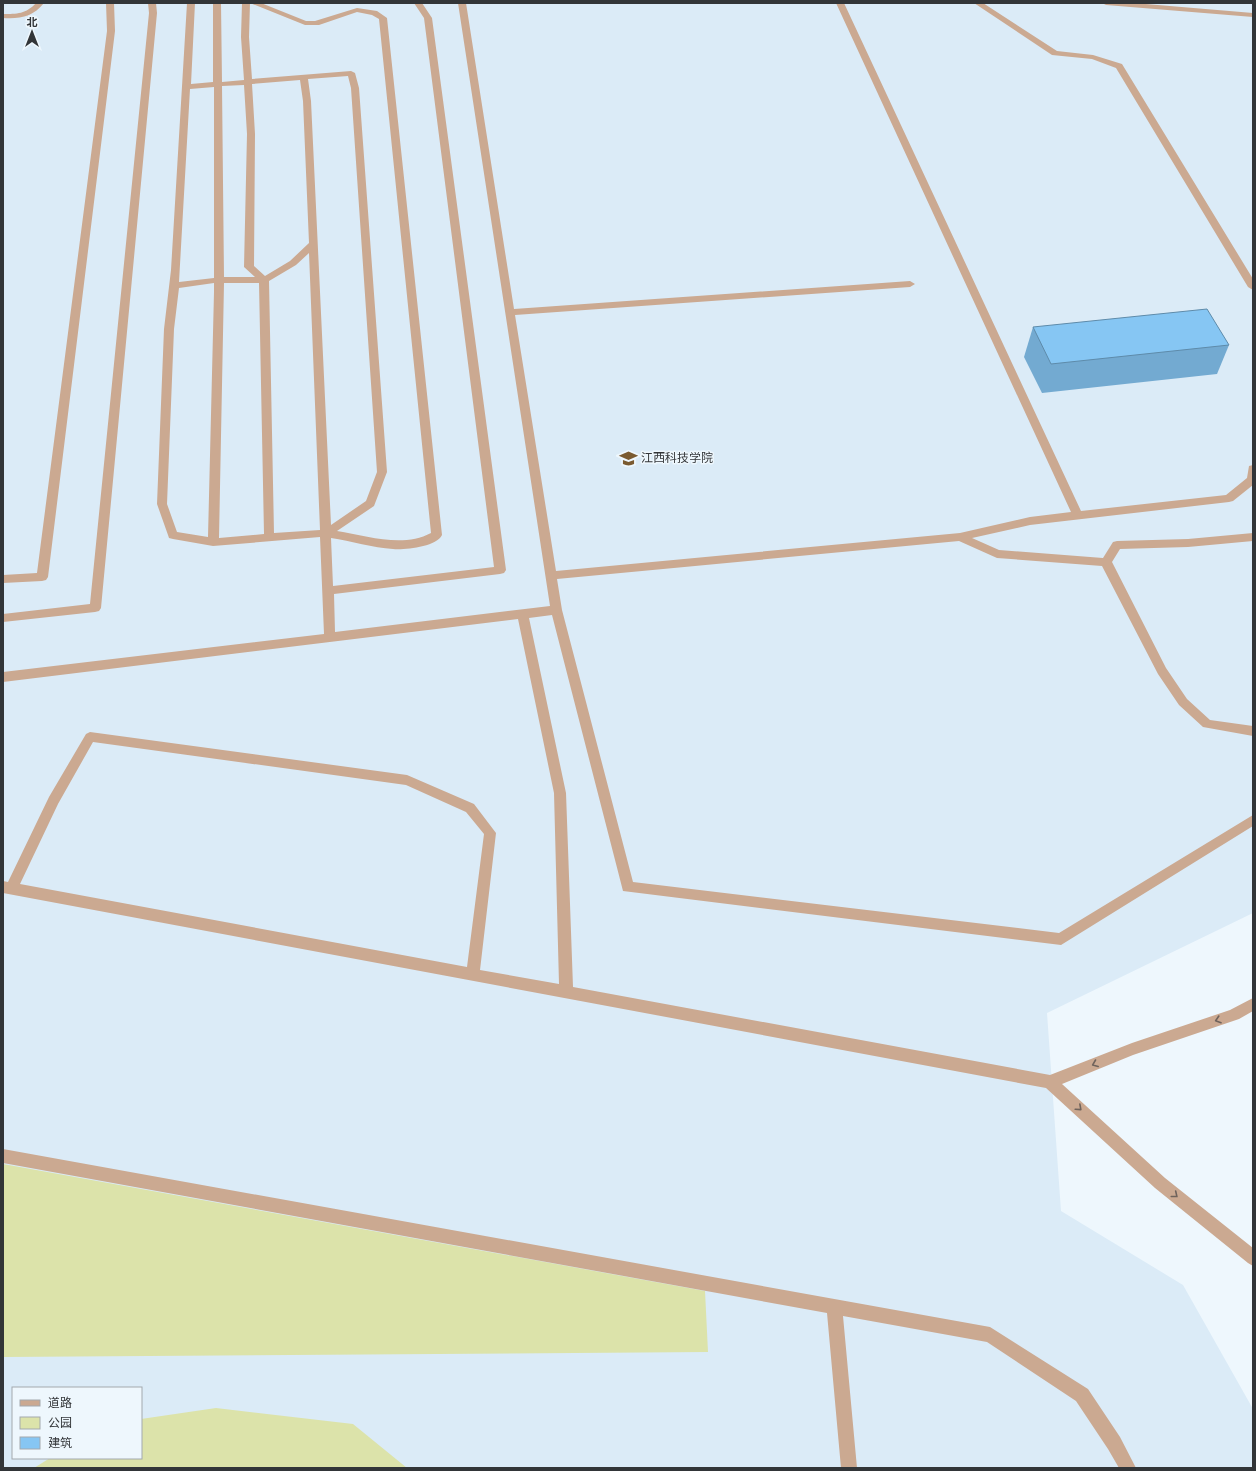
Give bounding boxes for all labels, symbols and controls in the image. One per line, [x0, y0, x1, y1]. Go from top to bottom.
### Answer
north arrow [12, 12, 52, 52]
text: 北 [27, 16, 38, 29]
school or university icon: 江西科技学院 [618, 448, 638, 468]
place label: 江西科技学院 [641, 451, 713, 465]
one-way arrow [1215, 1016, 1222, 1024]
one-way arrow [1092, 1059, 1099, 1067]
one-way arrow [1074, 1104, 1081, 1111]
one-way arrow [1171, 1191, 1178, 1198]
legend [12, 1387, 142, 1459]
text: 道路 [48, 1396, 72, 1410]
text: 公园 [48, 1416, 72, 1430]
text: 建筑 [48, 1436, 72, 1450]

